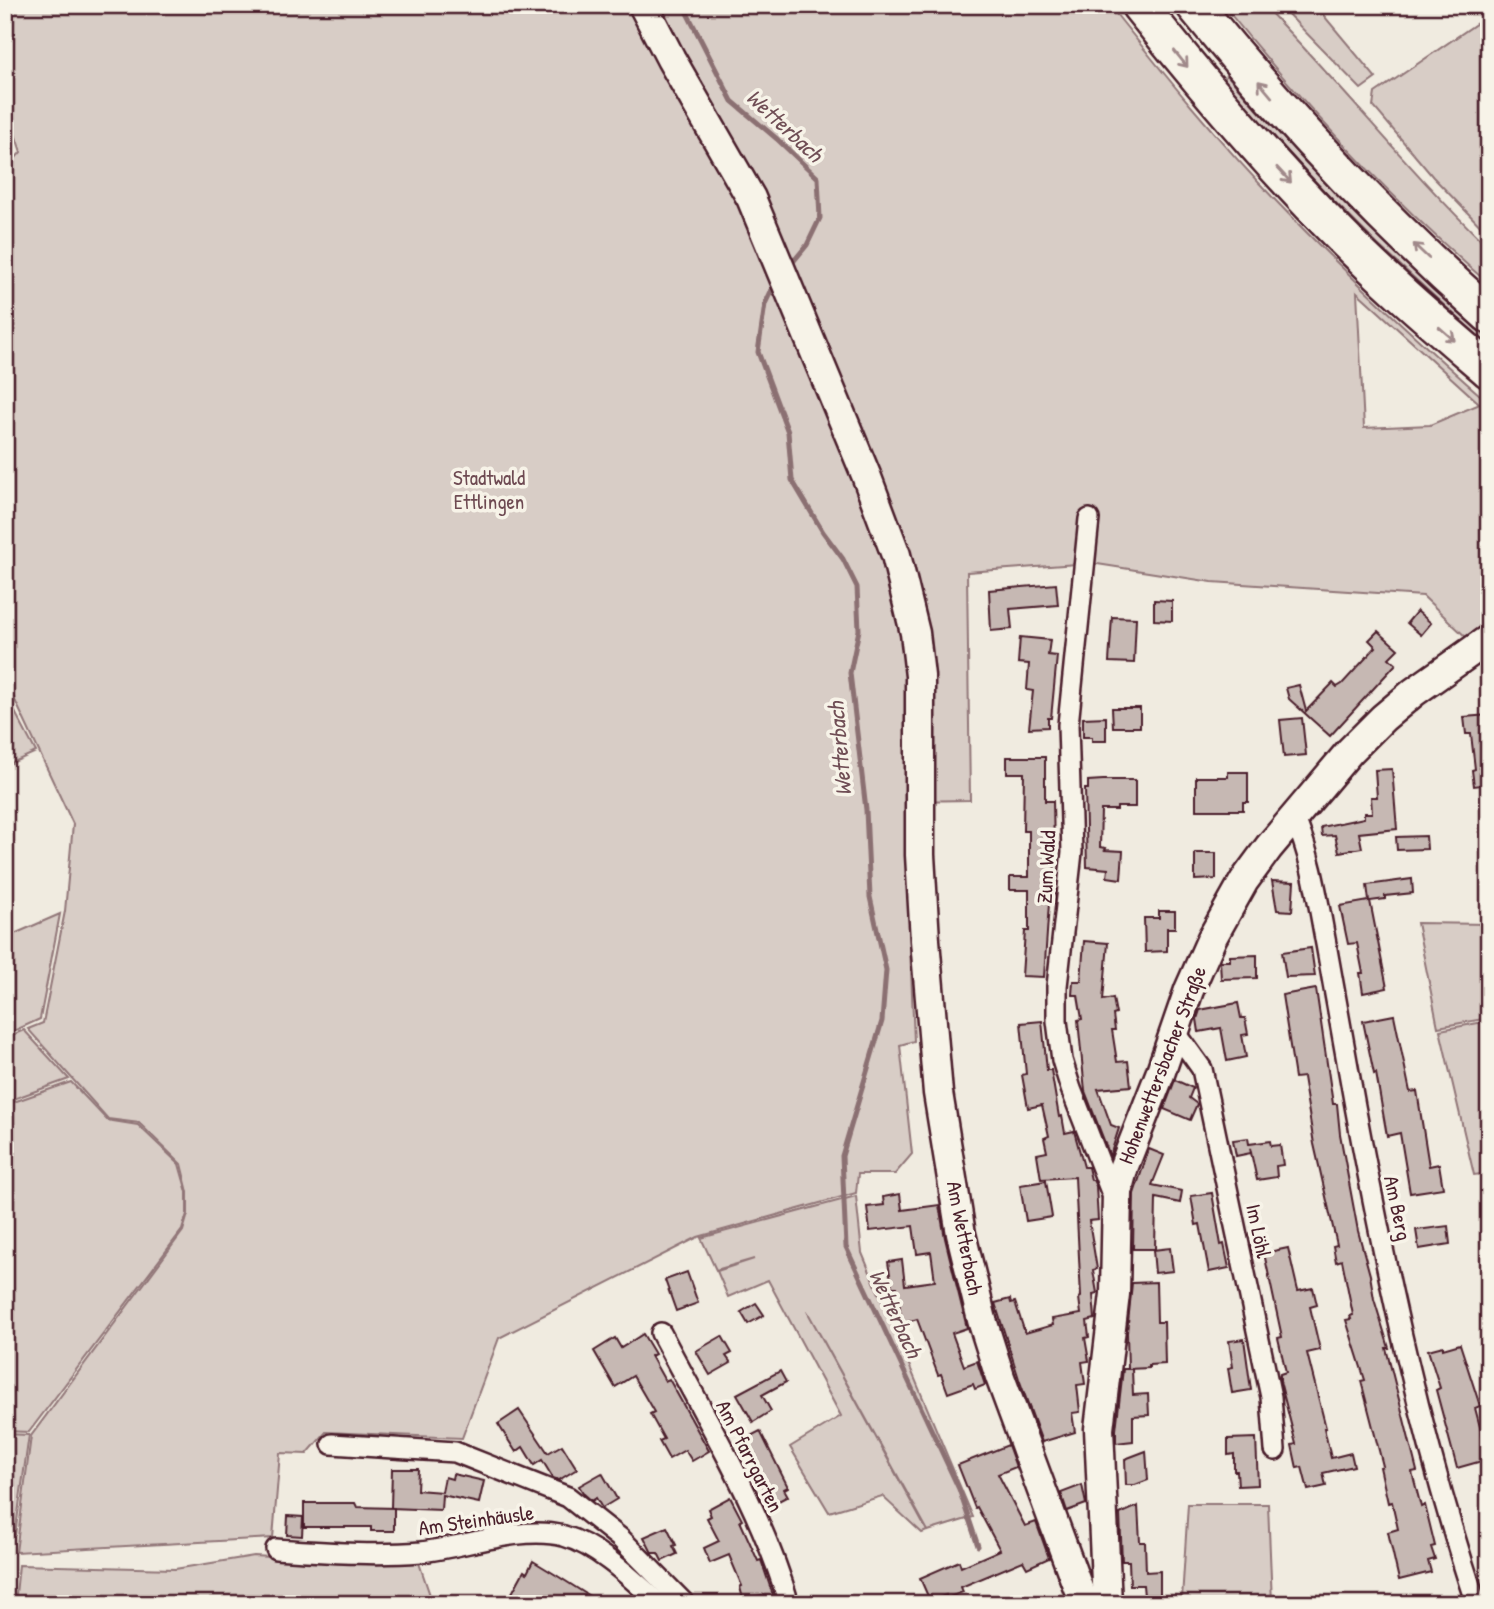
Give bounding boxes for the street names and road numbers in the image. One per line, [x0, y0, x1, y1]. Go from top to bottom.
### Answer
street label: Zum Wald [1030, 830, 1062, 904]
street label: Hohenwettersbacher Straße [1111, 962, 1213, 1168]
street label: Am Berg [1377, 1173, 1419, 1243]
street label: Am Wetterbach [940, 1179, 990, 1298]
street label: Im Löhl [1239, 1201, 1279, 1261]
street label: Am Pfarrgarten [709, 1395, 791, 1517]
street label: Am Steinhäusle [416, 1498, 536, 1542]

